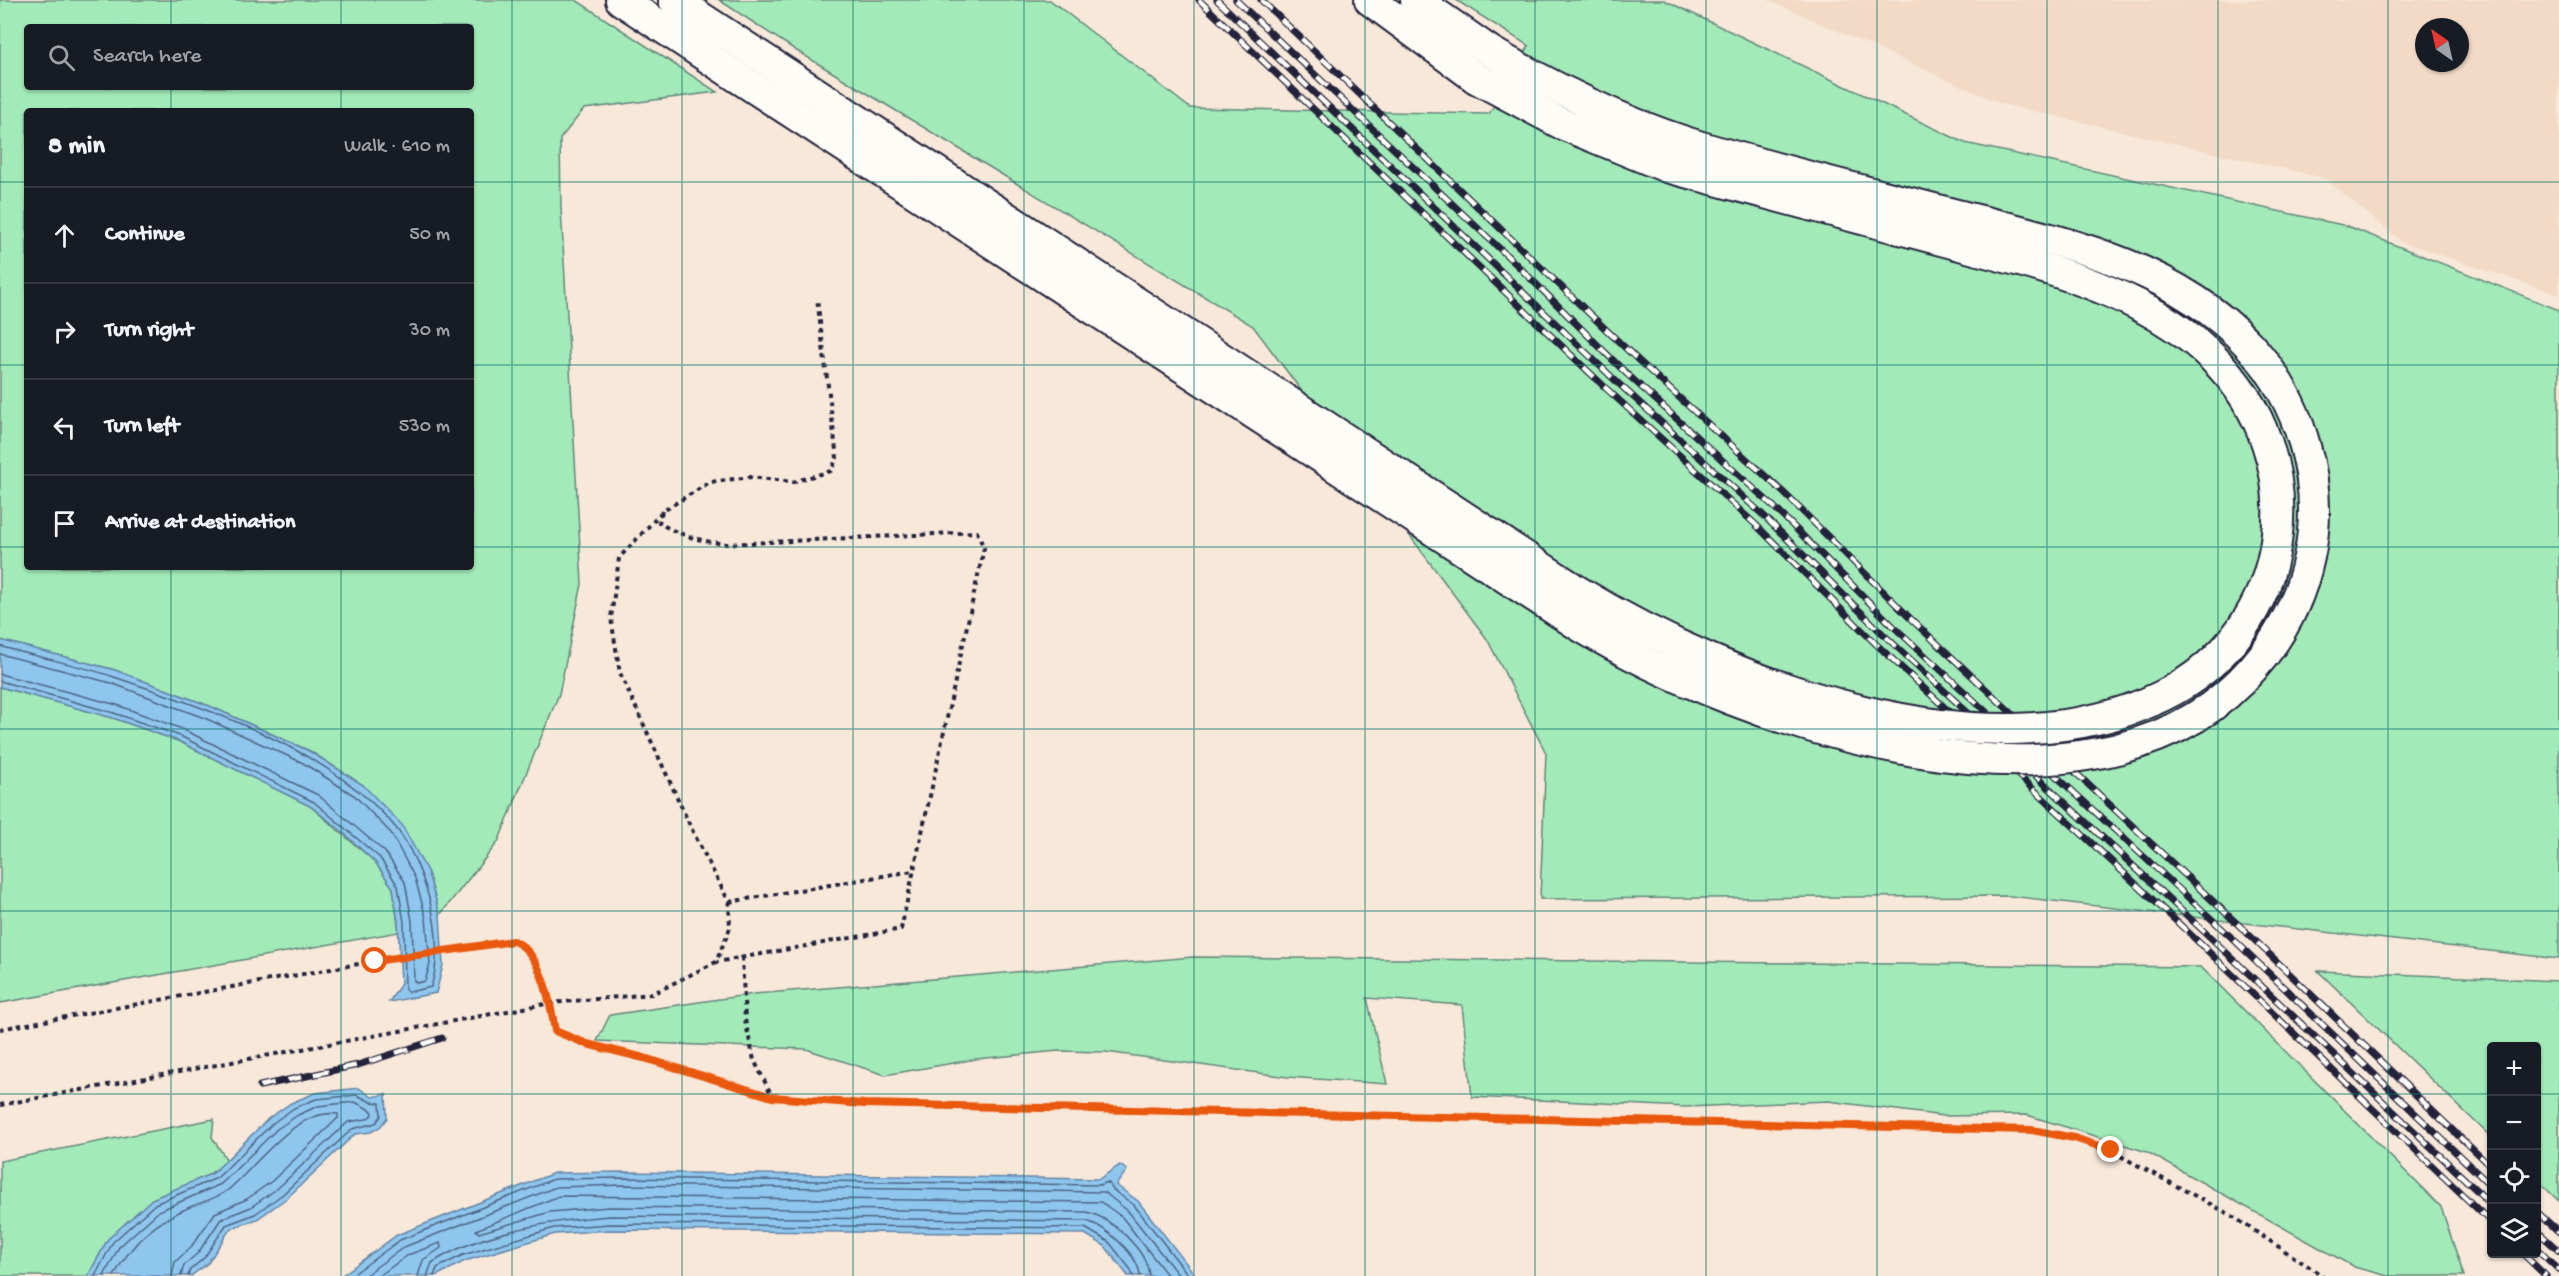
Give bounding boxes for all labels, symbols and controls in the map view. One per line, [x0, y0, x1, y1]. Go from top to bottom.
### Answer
north arrow [2415, 18, 2469, 72]
search box [24, 24, 474, 90]
icon: search [45, 41, 78, 74]
text: Search here [93, 44, 201, 70]
text: 8 min [48, 132, 105, 163]
text: Walk · 610 m [344, 136, 450, 159]
icon: ahead [48, 219, 81, 252]
text: Continue [105, 222, 185, 248]
text: 50 m [409, 224, 450, 247]
icon: right [48, 315, 81, 348]
text: Turn right [105, 318, 193, 344]
text: 30 m [409, 320, 450, 343]
icon: left [48, 411, 81, 444]
text: Turn left [105, 414, 179, 440]
text: 530 m [399, 416, 450, 439]
icon: arrive [48, 507, 81, 540]
text: Arrive at destination [105, 510, 295, 536]
route start [361, 947, 387, 973]
map controls [2487, 1042, 2541, 1258]
button: + [2487, 1042, 2541, 1096]
button: − [2487, 1096, 2541, 1150]
route end [2097, 1136, 2123, 1162]
button: locate [2487, 1150, 2541, 1204]
button: layers [2487, 1204, 2541, 1258]

